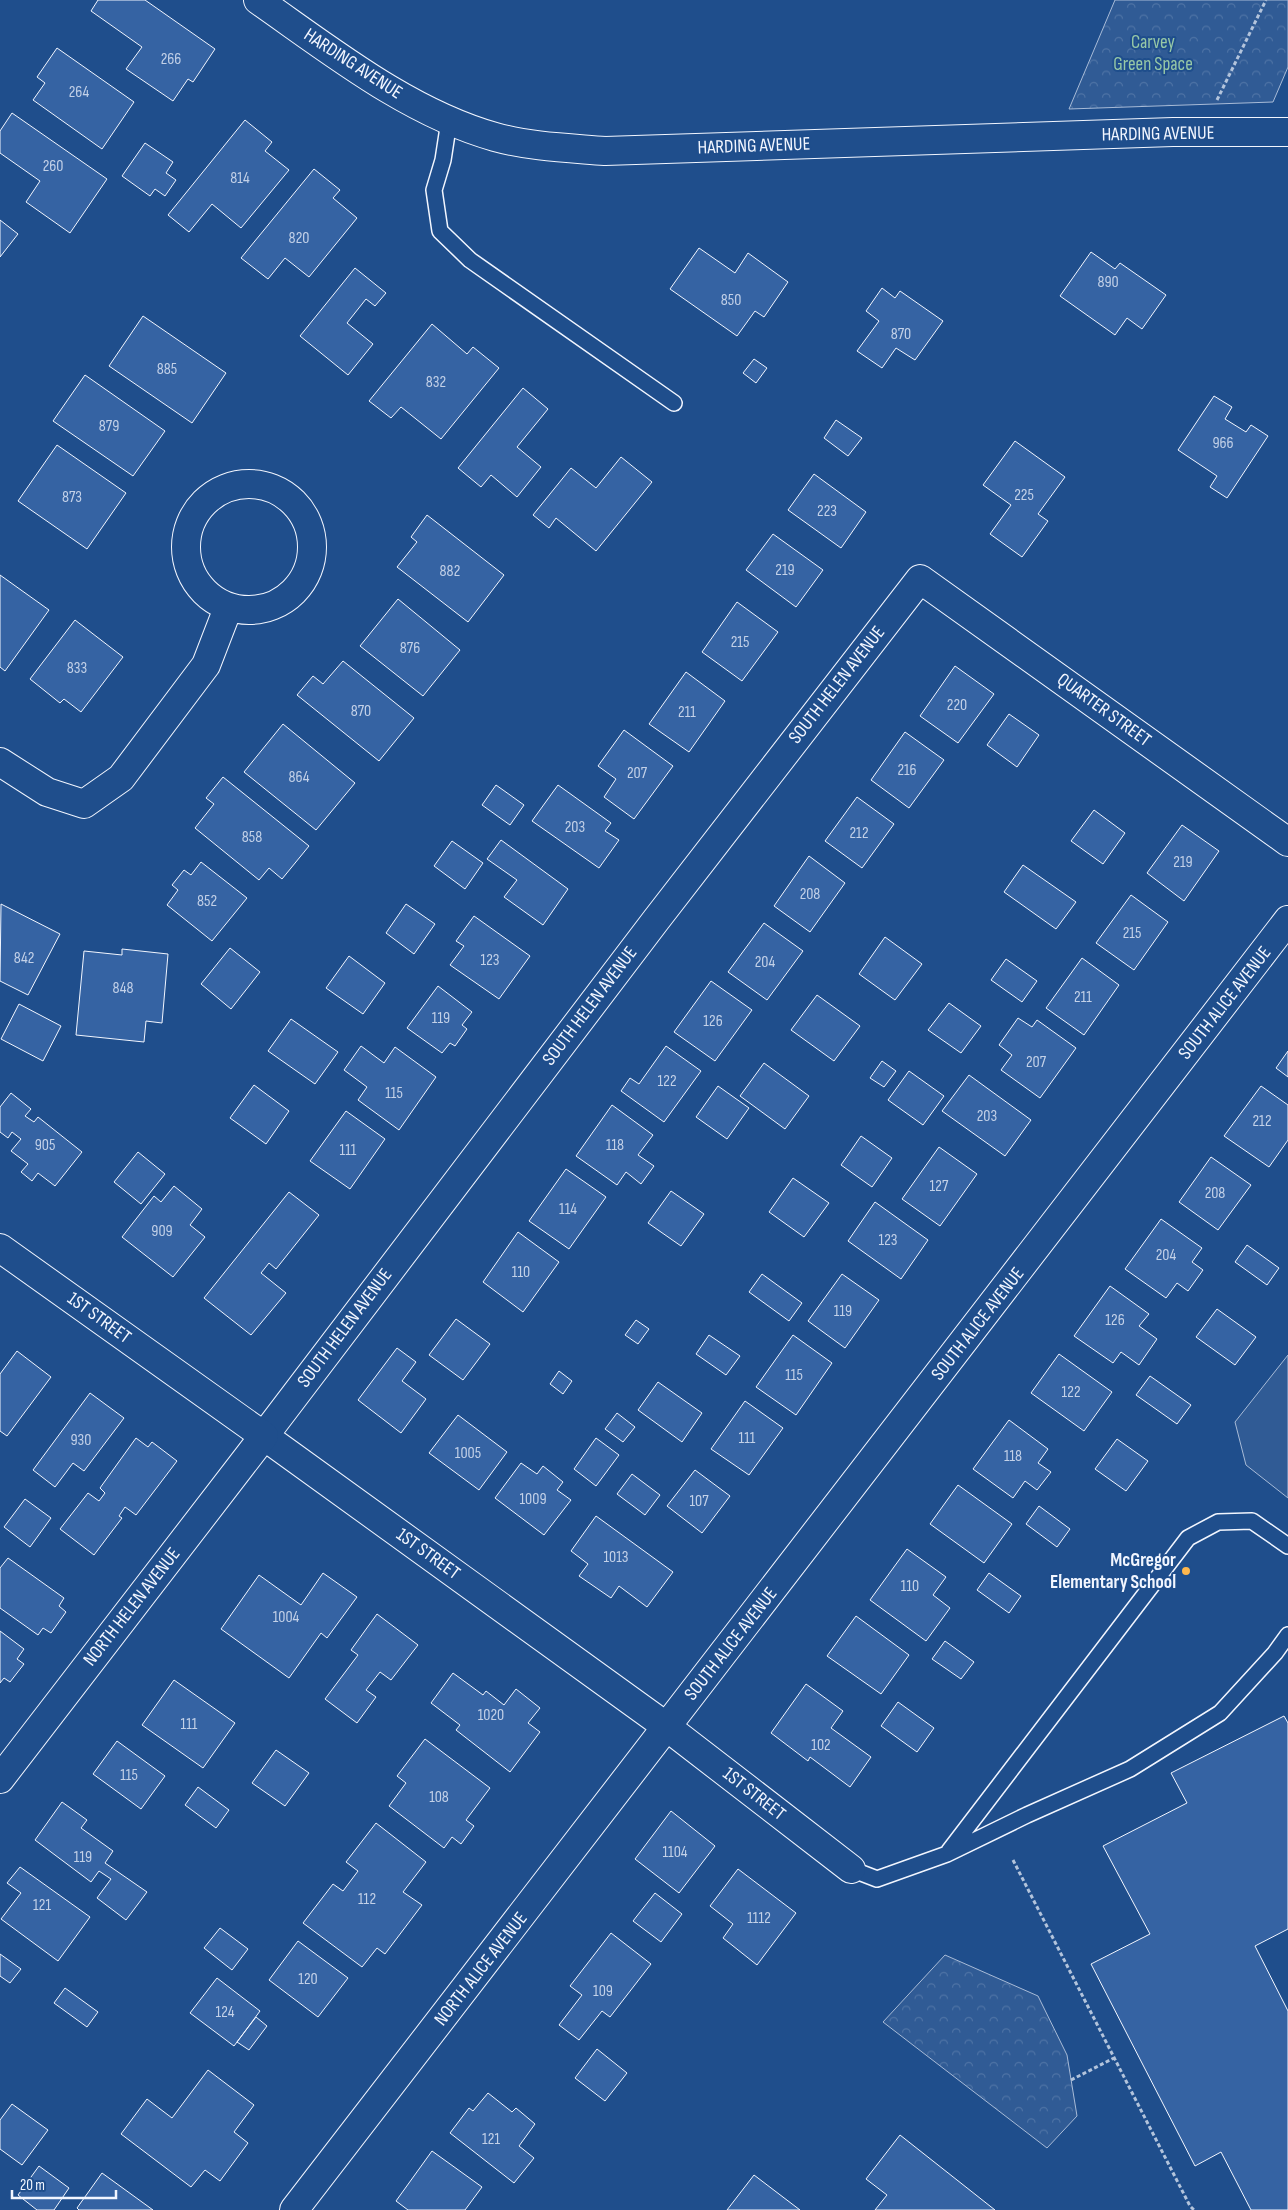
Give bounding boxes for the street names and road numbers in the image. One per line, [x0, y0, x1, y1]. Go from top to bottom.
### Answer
street label: HARDING AVENUE [299, 24, 407, 104]
street label: HARDING AVENUE [1101, 122, 1215, 146]
street label: HARDING AVENUE [697, 133, 811, 159]
street label: SOUTH HELEN AVENUE [784, 622, 890, 748]
street label: QUARTER STREET [1053, 668, 1156, 752]
street label: SOUTH HELEN AVENUE [538, 942, 642, 1070]
street label: SOUTH ALICE AVENUE [1174, 942, 1276, 1064]
street label: SOUTH ALICE AVENUE [927, 1263, 1029, 1385]
street label: SOUTH HELEN AVENUE [293, 1264, 397, 1392]
street label: 1ST STREET [63, 1287, 136, 1349]
street label: 1ST STREET [392, 1523, 465, 1585]
street label: NORTH HELEN AVENUE [79, 1543, 185, 1671]
street label: SOUTH ALICE AVENUE [680, 1583, 782, 1705]
street label: 1ST STREET [718, 1762, 790, 1826]
street label: NORTH ALICE AVENUE [429, 1908, 533, 2030]

